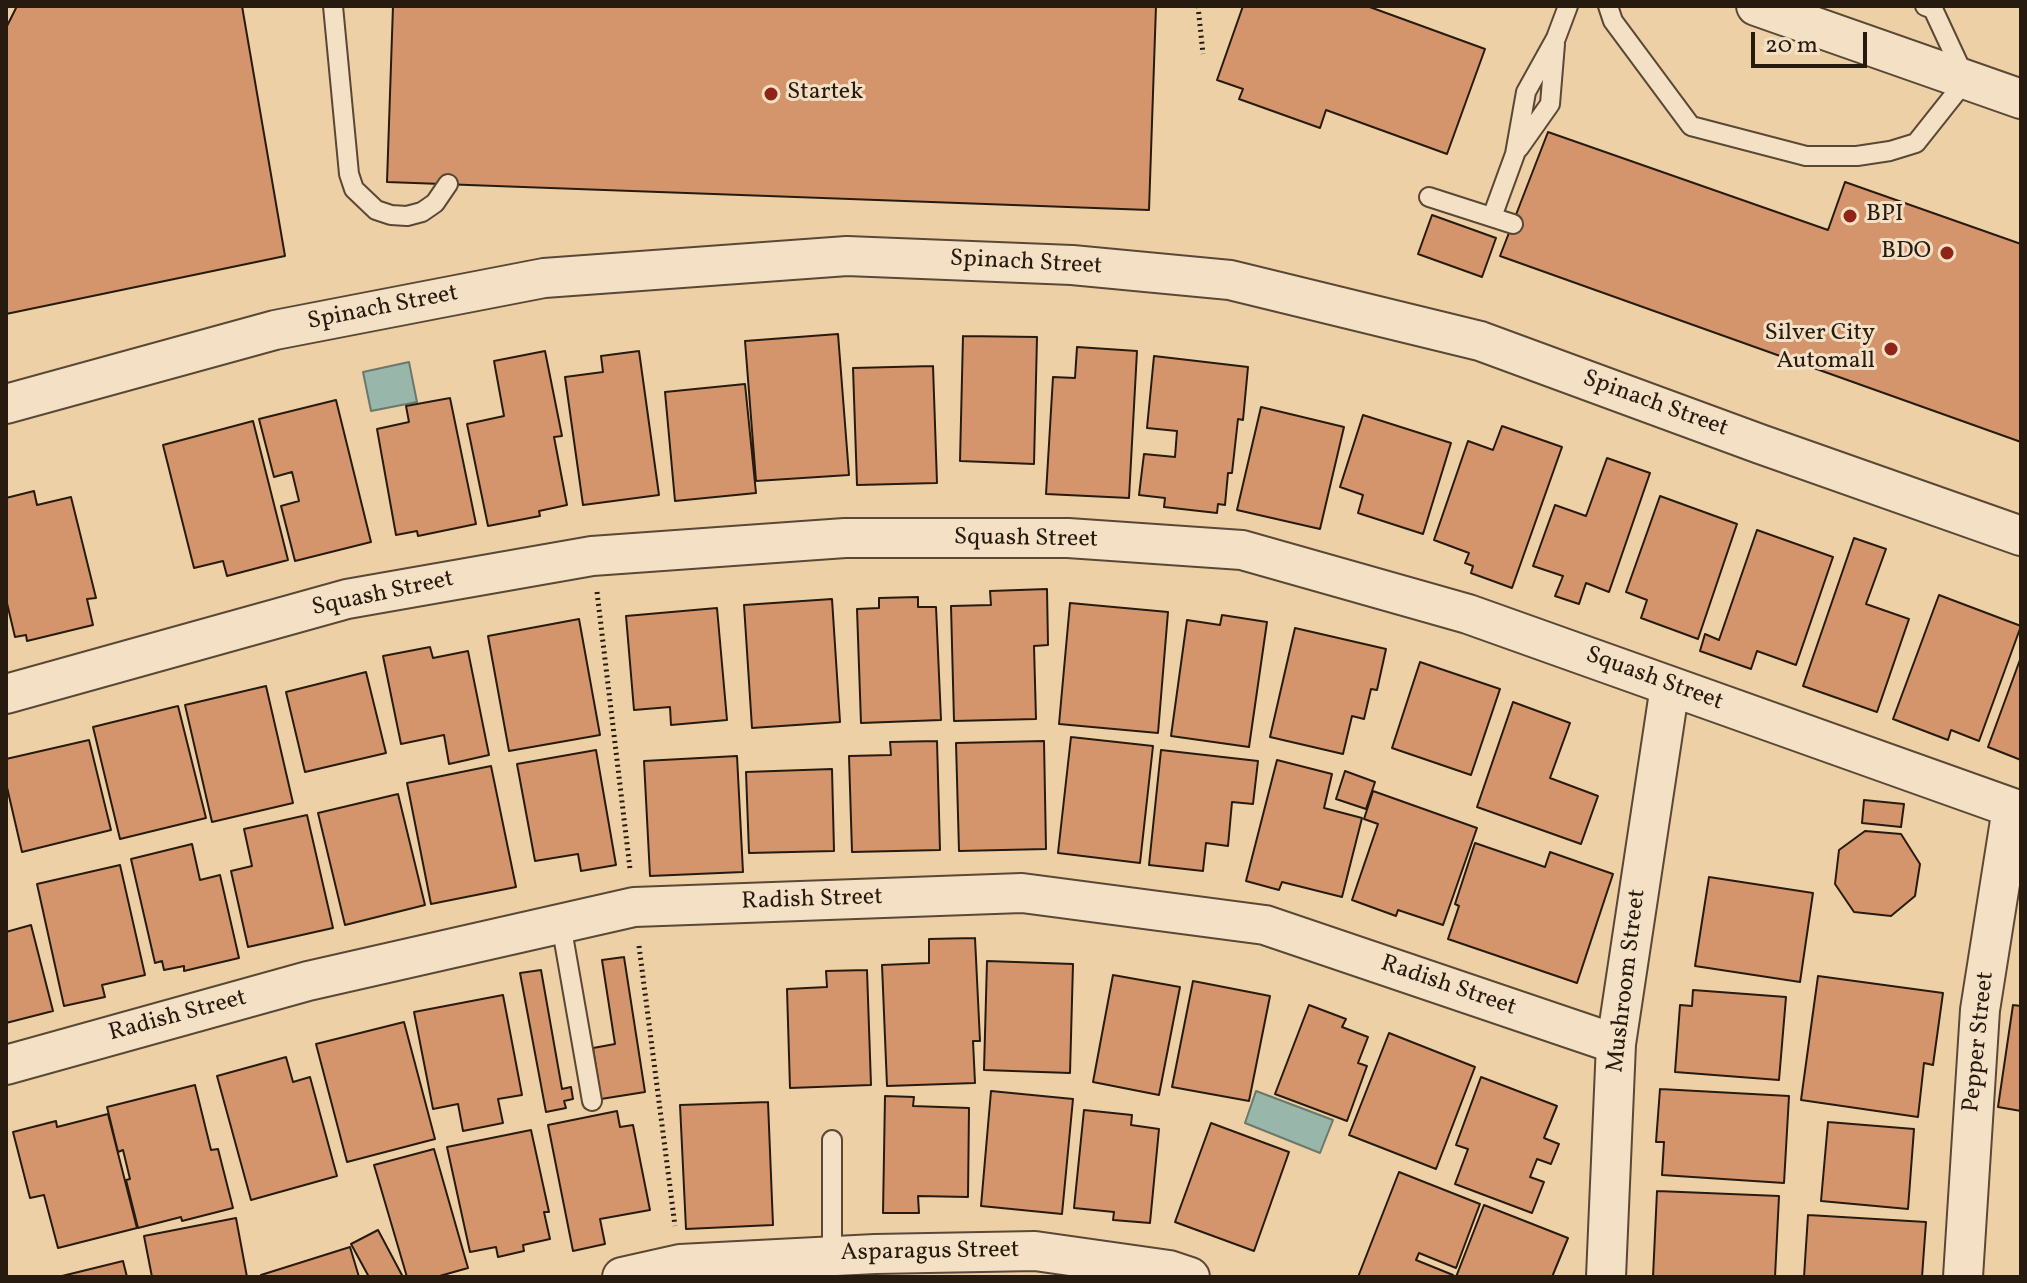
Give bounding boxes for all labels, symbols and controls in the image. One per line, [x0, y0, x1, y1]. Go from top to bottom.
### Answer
scale bar [1755, 16, 1871, 66]
text: 20 m [1765, 29, 1818, 63]
place label: Startek [787, 80, 863, 108]
marker: Startek [762, 85, 780, 103]
place label: BPI [1866, 202, 1903, 230]
marker: BPI [1841, 207, 1859, 225]
place label: BDO [1881, 239, 1931, 267]
marker: BDO [1938, 244, 1956, 262]
street label: Spinach Street [949, 246, 1103, 282]
street label: Spinach Street [305, 280, 461, 338]
place label: Silver City Automall [1764, 321, 1875, 377]
marker: Silver City Automall [1882, 340, 1900, 358]
street label: Spinach Street [1578, 365, 1732, 445]
street label: Squash Street [954, 524, 1098, 556]
street label: Squash Street [310, 566, 456, 624]
street label: Squash Street [1581, 642, 1727, 718]
street label: Radish Street [741, 884, 883, 918]
street label: Mushroom Street [1602, 888, 1654, 1074]
street label: Radish Street [1376, 950, 1520, 1024]
street label: Pepper Street [1958, 970, 2002, 1114]
street label: Radish Street [106, 985, 250, 1049]
street label: Asparagus Street [840, 1237, 1020, 1269]

